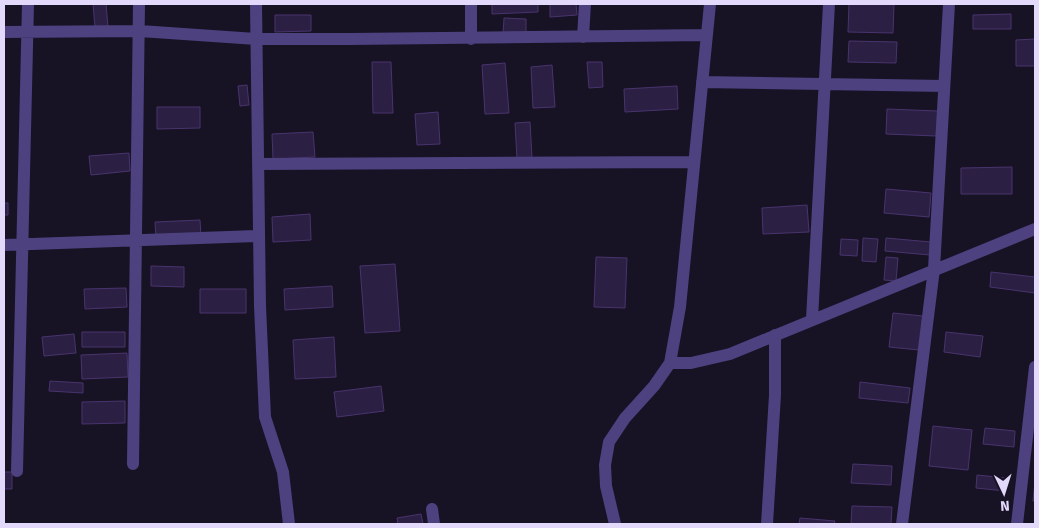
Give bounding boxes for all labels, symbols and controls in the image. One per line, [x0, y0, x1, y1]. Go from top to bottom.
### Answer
north arrow [979, 468, 1029, 518]
text: N [1000, 497, 1010, 514]

